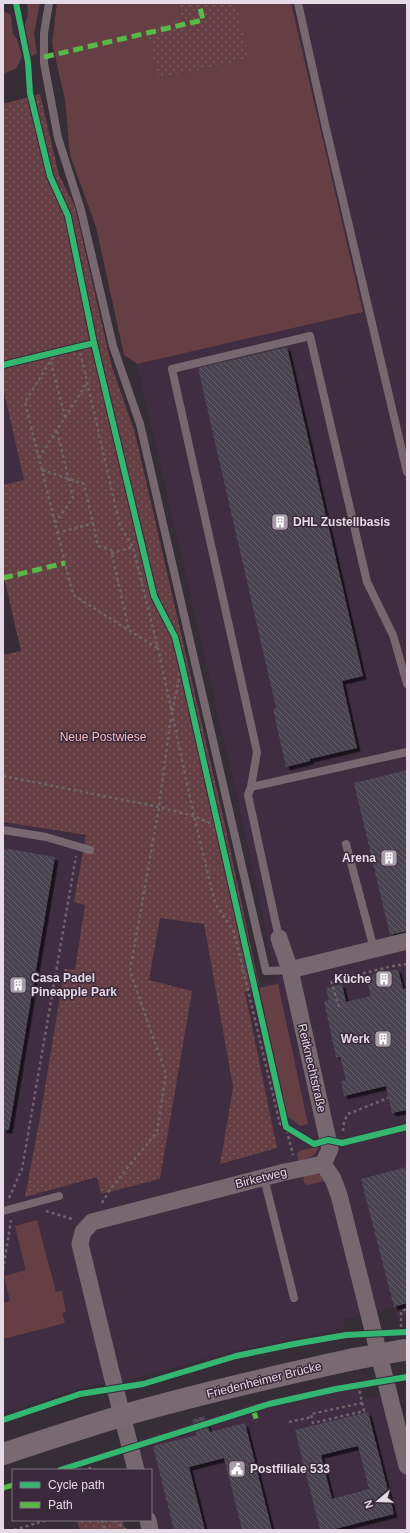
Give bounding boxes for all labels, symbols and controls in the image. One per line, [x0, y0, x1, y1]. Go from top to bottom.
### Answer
building icon: DHL Zustellbasis [270, 512, 290, 532]
place label: DHL Zustellbasis [293, 515, 390, 529]
park label: Neue Postwiese [60, 730, 147, 744]
building icon: Arena [379, 848, 399, 868]
place label: Arena [342, 851, 376, 865]
building icon: Küche [374, 969, 394, 989]
place label: Casa Padel Pineapple Park [31, 971, 117, 999]
place label: Küche [334, 972, 371, 986]
building icon: Casa Padel Pineapple Park [8, 975, 28, 995]
street label: Reitknechtstraße [295, 1022, 329, 1114]
building icon: Werk [373, 1029, 393, 1049]
place label: Werk [341, 1032, 370, 1046]
street label: Birketweg [234, 1165, 288, 1191]
street label: Friedenheimer Brücke [205, 1359, 323, 1401]
public building icon: Postfiliale 533 [227, 1459, 247, 1479]
place label: Postfiliale 533 [250, 1462, 330, 1476]
legend [12, 1469, 152, 1521]
text: Cycle path [48, 1478, 105, 1492]
north arrow [358, 1481, 398, 1521]
text: Path [48, 1498, 73, 1512]
text: N [362, 1498, 376, 1510]

